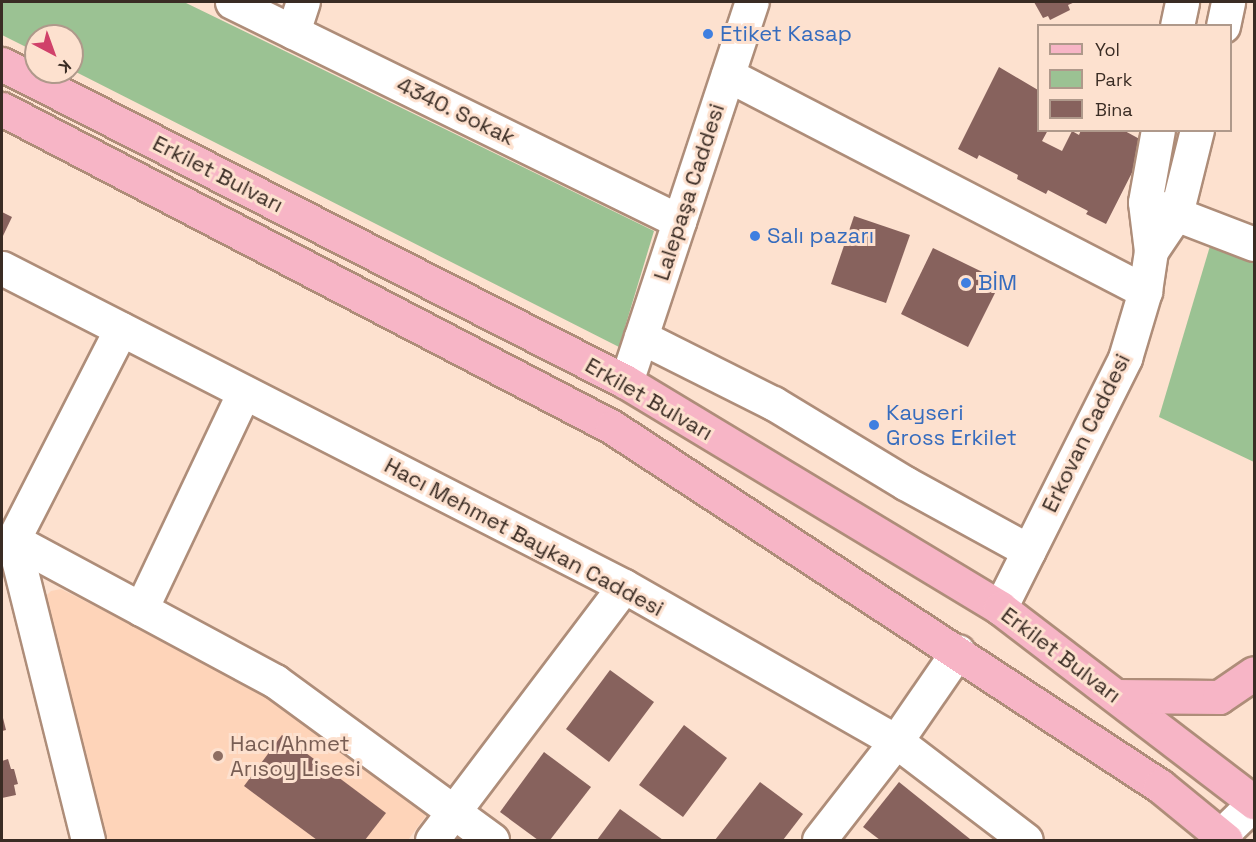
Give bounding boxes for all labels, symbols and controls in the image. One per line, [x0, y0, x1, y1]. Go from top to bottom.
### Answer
place label: Etiket Kasap [720, 21, 852, 47]
north arrow [24, 24, 84, 84]
legend [1037, 24, 1232, 132]
marker: Etiket Kasap [701, 27, 715, 41]
text: Yol [1095, 38, 1120, 61]
text: K [54, 55, 75, 78]
text: Park [1095, 68, 1132, 91]
street label: 4340. Sokak [392, 71, 520, 151]
text: Bina [1095, 98, 1133, 121]
street label: Lalepaşa Caddesi [648, 100, 730, 284]
street label: Erkilet Bulvarı [148, 130, 288, 218]
place label: Salı pazarı [767, 223, 874, 249]
marker: Salı pazarı [748, 229, 762, 243]
place label: BİM [978, 270, 1017, 296]
marker: BİM [959, 276, 973, 290]
street label: Erkovan Caddesi [1036, 349, 1136, 517]
street label: Erkilet Bulvarı [581, 352, 717, 446]
place label: Kayseri Gross Erkilet [886, 399, 1017, 451]
marker: Kayseri Gross Erkilet [867, 418, 881, 432]
street label: Hacı Mehmet Baykan Caddesi [380, 452, 668, 622]
street label: Erkilet Bulvarı [996, 601, 1126, 709]
place label: Hacı Ahmet Arısoy Lisesi [230, 730, 361, 782]
marker: Hacı Ahmet Arısoy Lisesi [211, 749, 225, 763]

